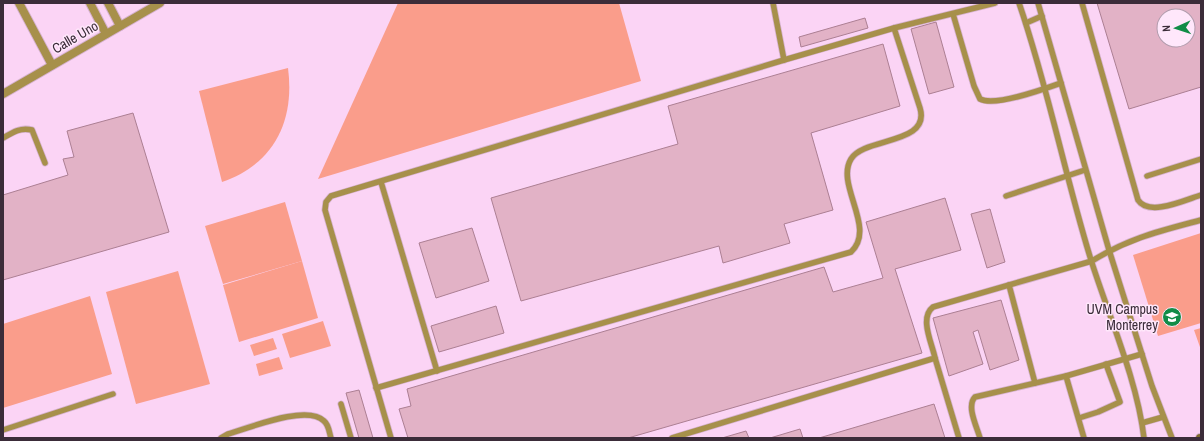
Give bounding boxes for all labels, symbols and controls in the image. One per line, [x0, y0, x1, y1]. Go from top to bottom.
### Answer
north arrow [1156, 8, 1196, 48]
street label: Calle Uno [49, 17, 101, 57]
text: N [1159, 25, 1173, 32]
place label: UVM Campus Monterrey [1087, 300, 1158, 334]
school or university icon: UVM Campus Monterrey [1161, 306, 1183, 328]

